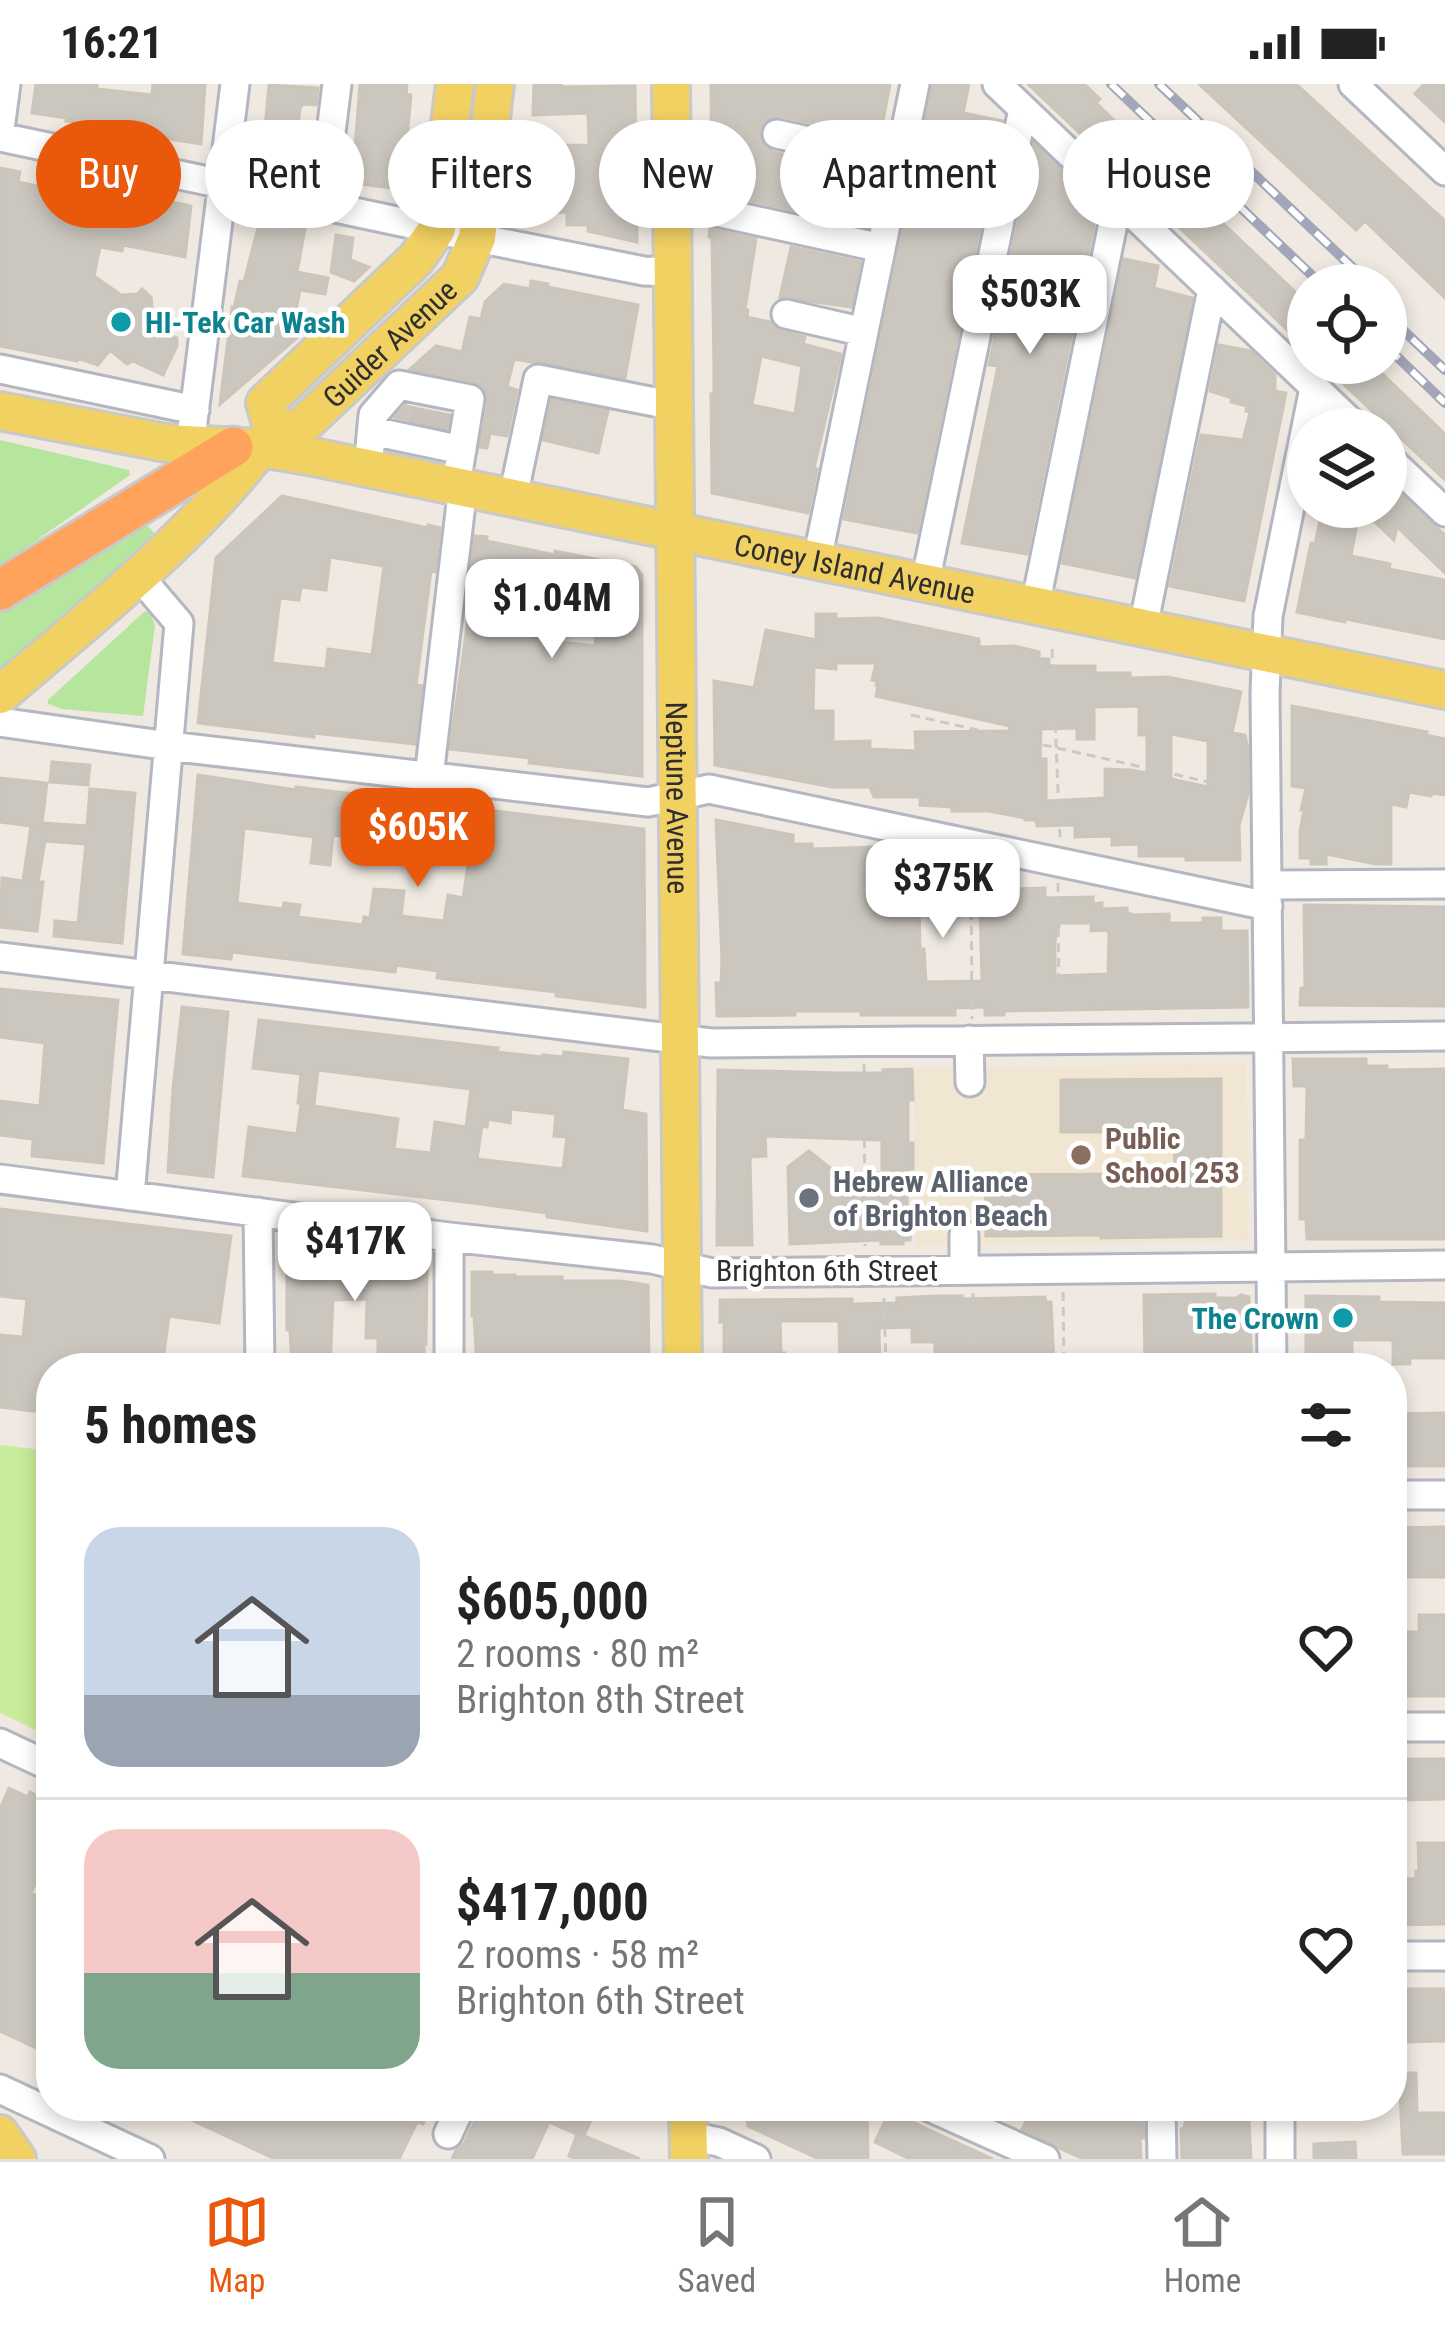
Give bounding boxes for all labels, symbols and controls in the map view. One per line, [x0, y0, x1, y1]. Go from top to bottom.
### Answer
text: 16:21 [60, 16, 163, 69]
chip: Buy [36, 120, 181, 228]
chip: Rent [205, 120, 364, 228]
chip: Filters [388, 120, 575, 228]
chip: New [599, 120, 756, 228]
chip: Apartment [780, 120, 1039, 228]
chip: House [1063, 120, 1254, 228]
pin: $503K [946, 255, 1114, 357]
map controls [1287, 264, 1407, 528]
button: locate [1287, 264, 1407, 384]
text: $503K [980, 271, 1080, 317]
street label: Guider Avenue [316, 272, 464, 415]
place label: HI-Tek Car Wash [145, 305, 346, 340]
marker: HI-Tek Car Wash [108, 309, 134, 335]
button: layers [1287, 408, 1407, 528]
street label: Coney Island Avenue [731, 527, 978, 610]
pin: $1.04M [454, 559, 650, 661]
text: $1.04M [492, 575, 612, 621]
street label: Neptune Avenue [659, 701, 696, 895]
pin: $605K [334, 788, 502, 890]
text: $605K [368, 804, 468, 850]
pin: $375K [859, 839, 1027, 941]
text: $375K [893, 855, 993, 901]
place label: Public School 253 [1105, 1121, 1240, 1190]
marker: Public School 253 [1068, 1142, 1094, 1168]
place label: Hebrew Alliance of Brighton Beach [833, 1164, 1048, 1233]
marker: Hebrew Alliance of Brighton Beach [796, 1185, 822, 1211]
pin: $417K [271, 1202, 439, 1304]
text: $417K [305, 1218, 405, 1264]
street label: Brighton 6th Street [716, 1253, 938, 1288]
place label: The Crown [1191, 1301, 1319, 1336]
marker: The Crown [1330, 1305, 1356, 1331]
icon: filters [1293, 1392, 1359, 1458]
text: 5 homes [84, 1396, 257, 1455]
text: $605,000 [456, 1572, 649, 1631]
icon: home [180, 1575, 324, 1719]
icon: heart [1293, 1614, 1359, 1680]
text: 2 rooms · 80 m² [456, 1631, 699, 1677]
text: Brighton 8th Street [456, 1677, 745, 1723]
text: $417,000 [456, 1873, 649, 1932]
icon: home [180, 1877, 324, 2021]
icon: heart [1293, 1916, 1359, 1982]
text: 2 rooms · 58 m² [456, 1932, 699, 1978]
text: Brighton 6th Street [456, 1978, 745, 2024]
tab: Map [204, 2189, 270, 2300]
tab: Saved [678, 2189, 756, 2300]
tab: Home [1164, 2189, 1241, 2300]

